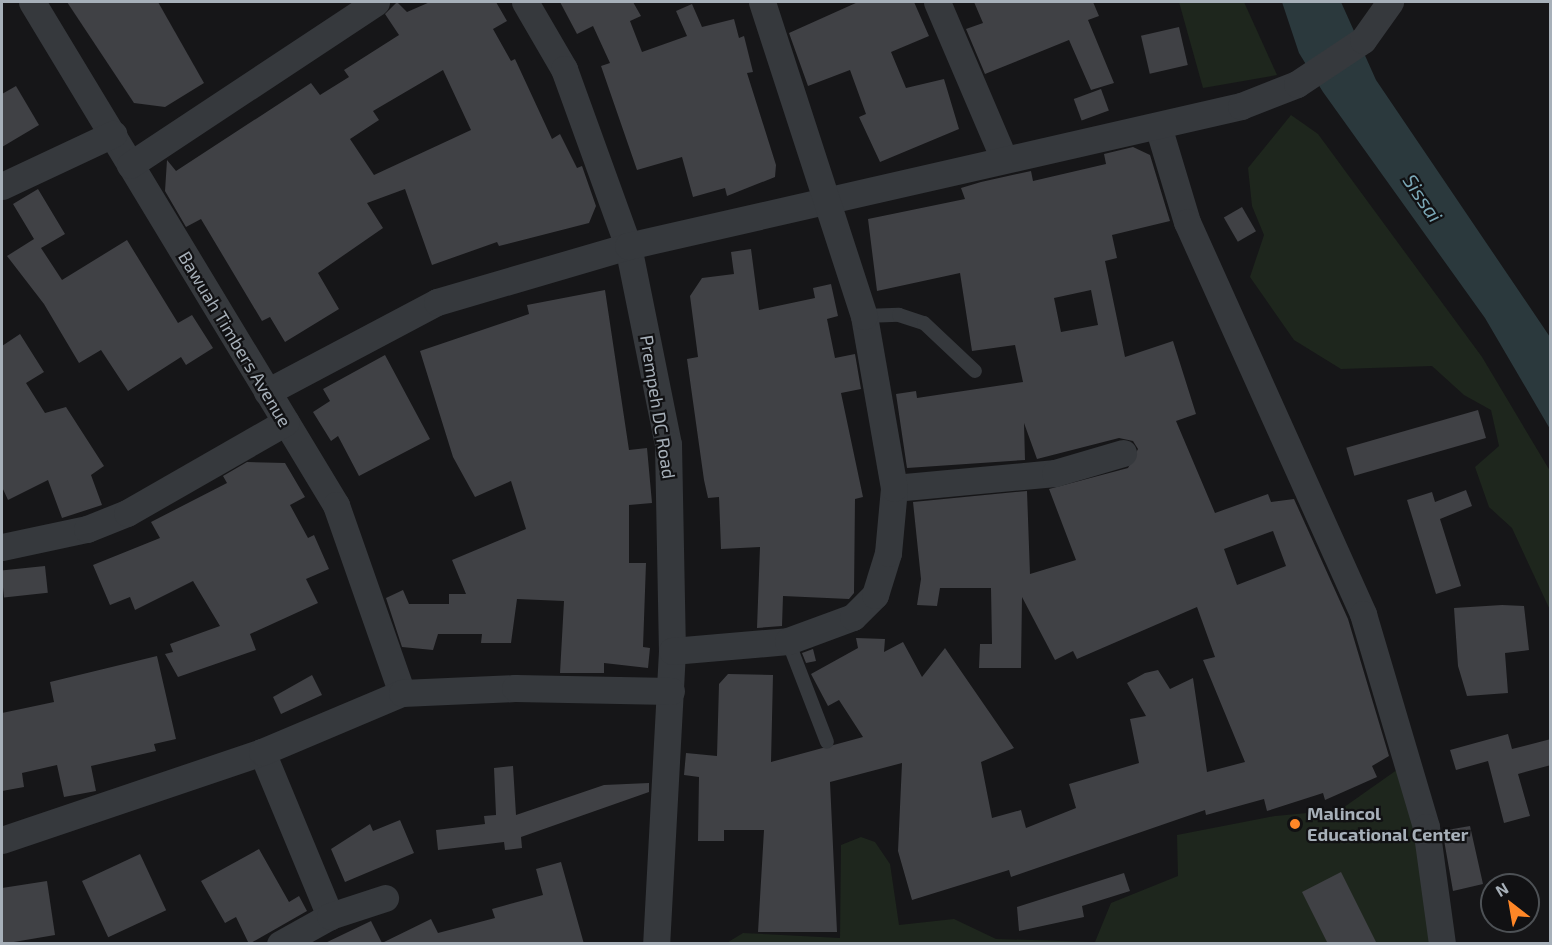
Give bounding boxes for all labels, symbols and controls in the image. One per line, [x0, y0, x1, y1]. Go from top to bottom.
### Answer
water label: Sissai [1398, 169, 1448, 227]
street label: Bawuah Timbers Avenue [174, 247, 296, 431]
street label: Prempeh DC Road [636, 334, 680, 480]
place label: Malincol Educational Center [1307, 803, 1469, 846]
marker: Malincol Educational Center [1288, 817, 1302, 831]
north arrow [1480, 873, 1540, 933]
text: N [1492, 878, 1511, 900]

